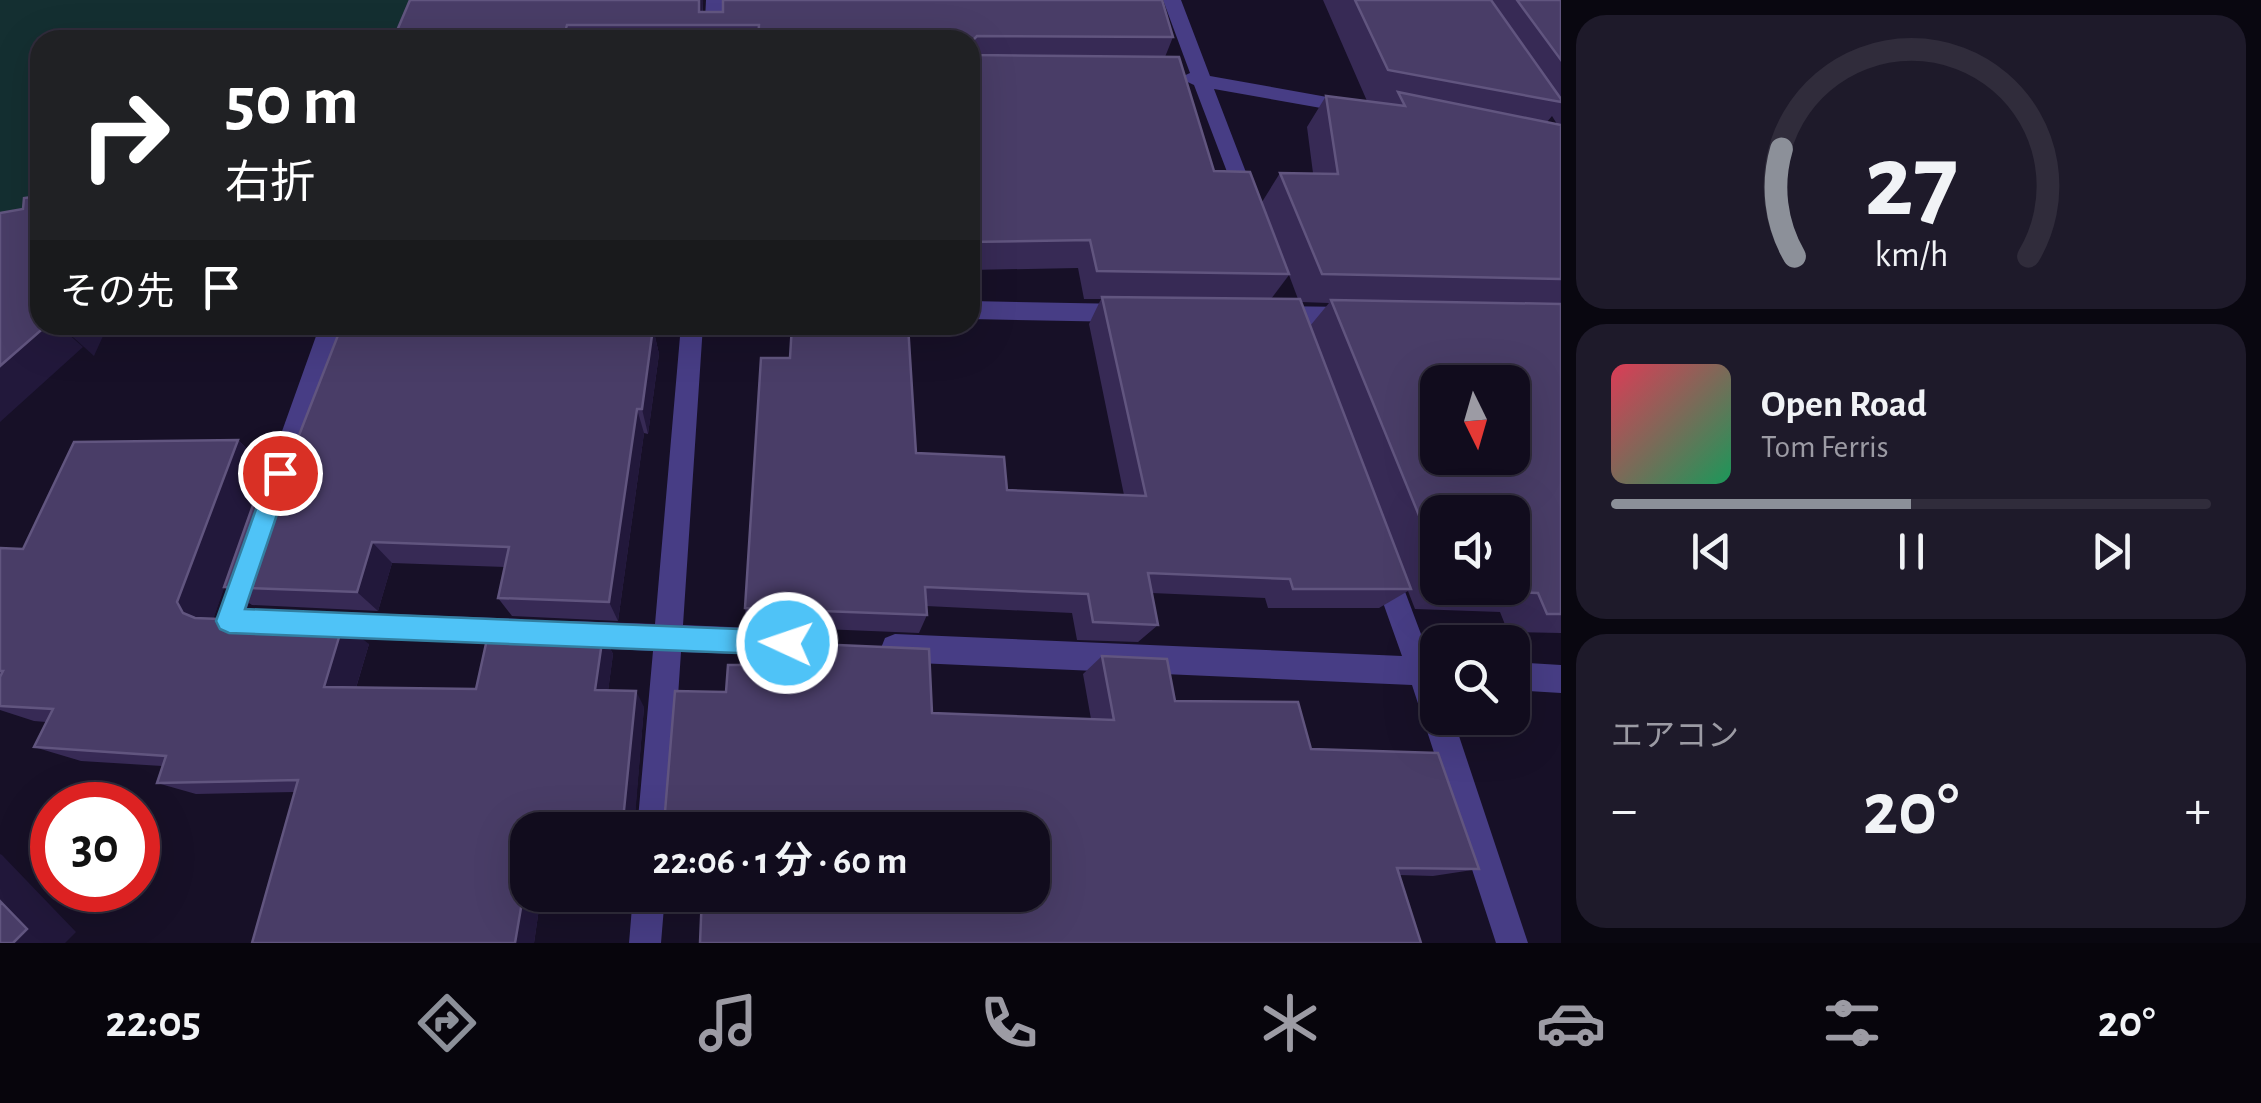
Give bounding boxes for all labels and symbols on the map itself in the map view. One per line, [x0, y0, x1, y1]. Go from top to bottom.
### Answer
north arrow [1420, 365, 1530, 475]
pin [238, 431, 323, 516]
position arrow [735, 591, 839, 695]
speed limit sign: 30 [30, 782, 160, 912]

